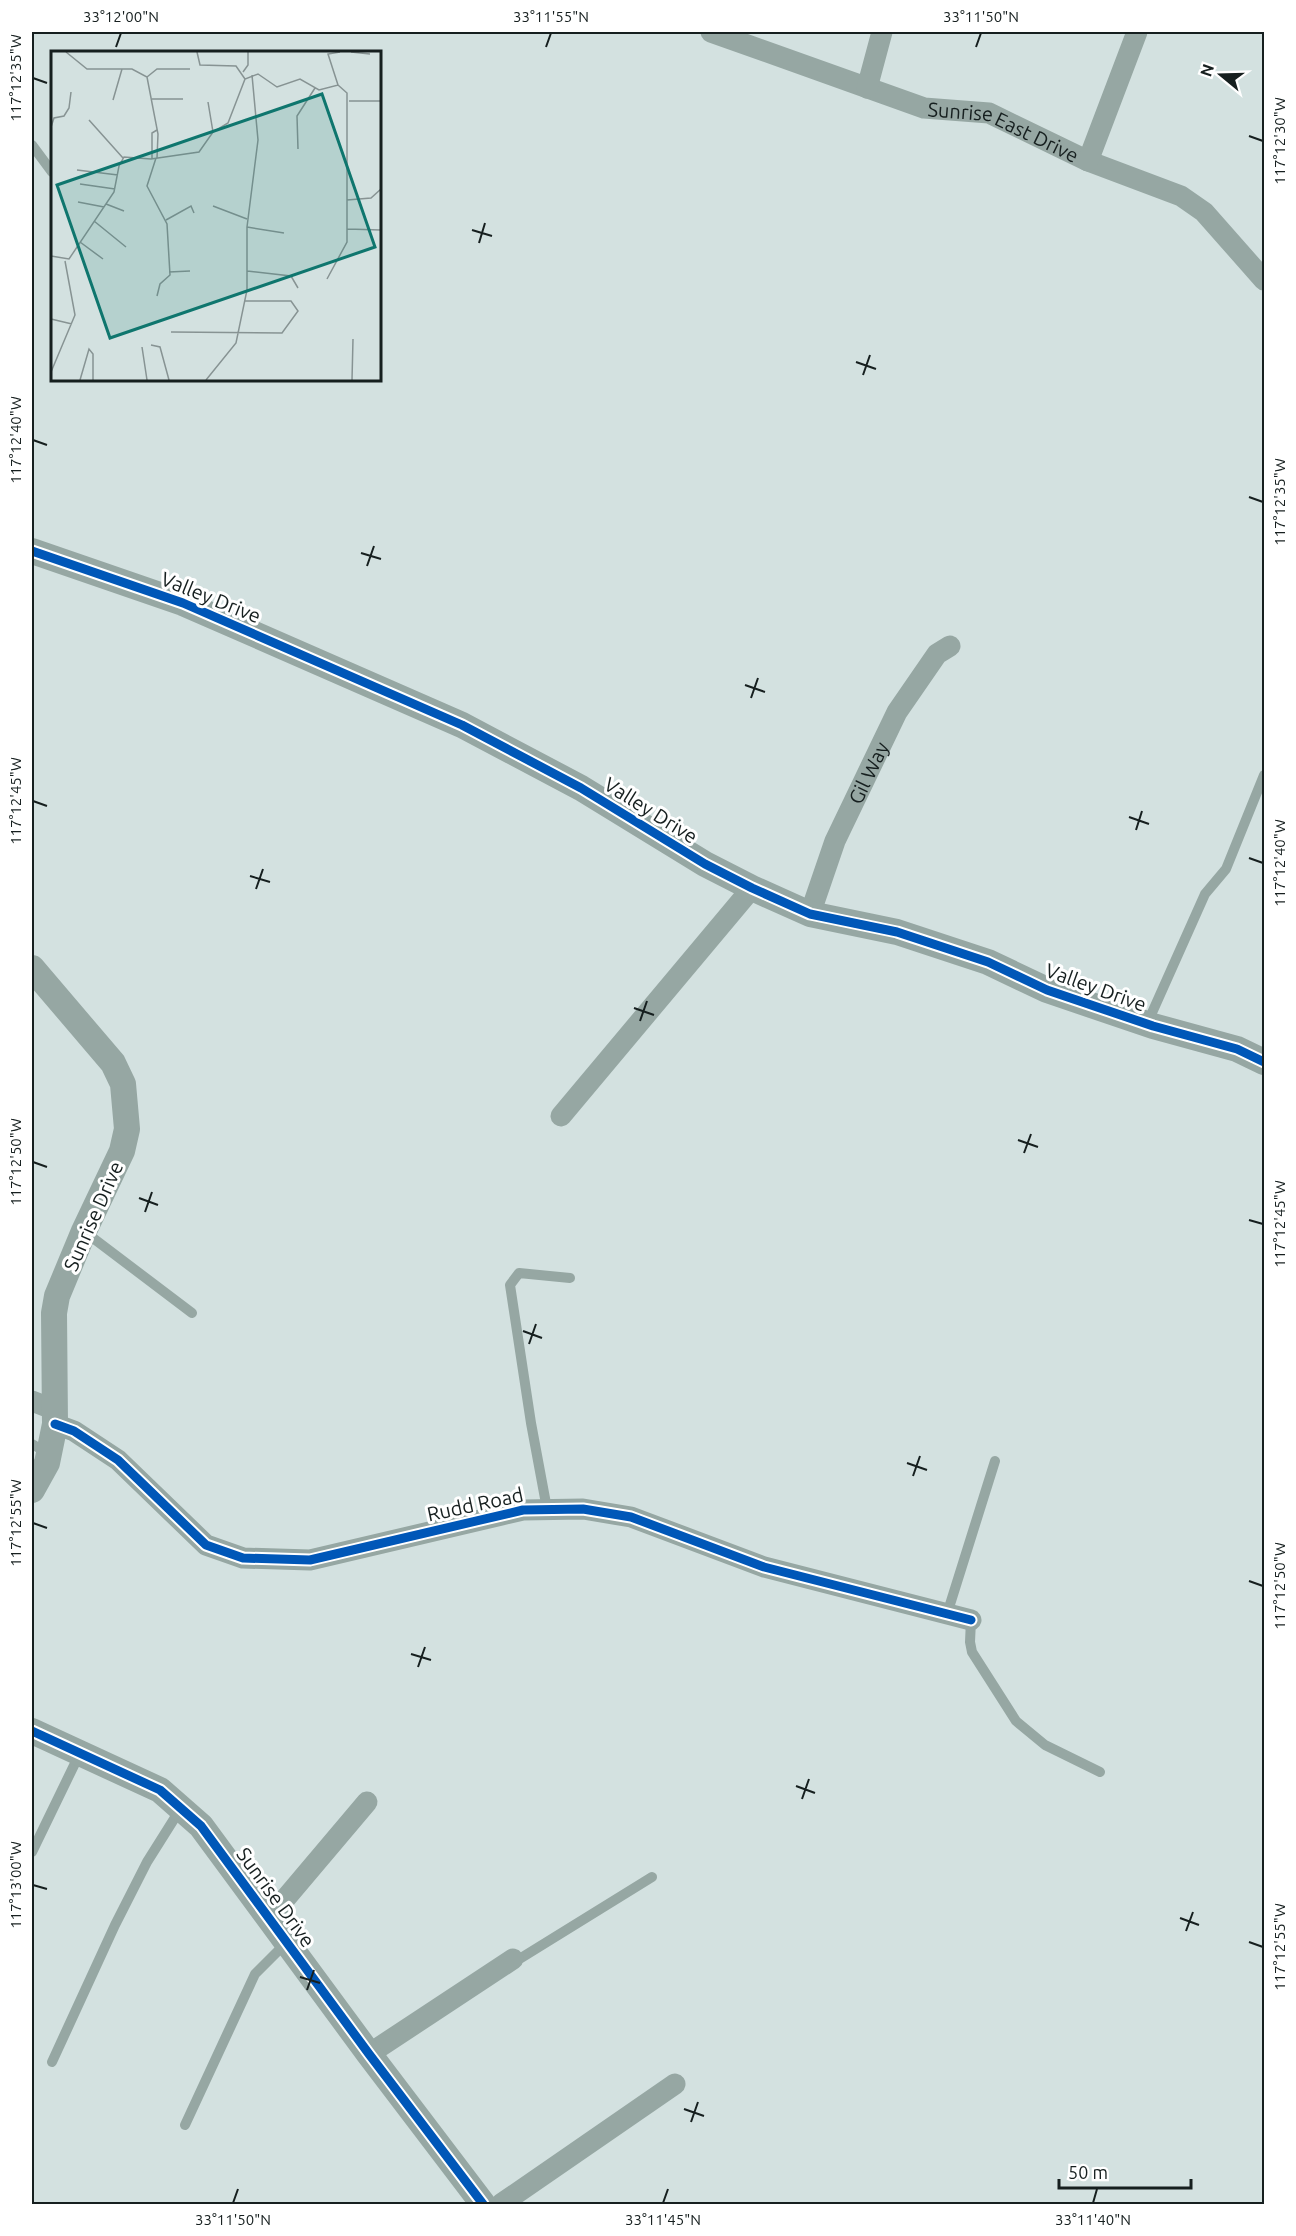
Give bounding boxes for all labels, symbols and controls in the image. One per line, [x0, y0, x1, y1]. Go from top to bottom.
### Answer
text: 33°12'00"N [83, 8, 159, 25]
text: 33°11'55"N [513, 8, 589, 25]
text: 33°11'50"N [943, 8, 1019, 25]
text: 117°12'35"W [7, 34, 24, 122]
north arrow [1191, 45, 1251, 105]
inset map [51, 51, 381, 381]
text: N [1196, 62, 1217, 79]
street label: Sunrise East Drive [927, 97, 1083, 166]
text: 117°12'30"W [1271, 97, 1288, 185]
text: 117°12'40"W [7, 396, 24, 484]
text: 117°12'35"W [1271, 458, 1288, 546]
street label: Valley Drive [158, 567, 264, 627]
street label: Gil Way [843, 738, 893, 807]
text: 117°12'45"W [7, 757, 24, 845]
street label: Valley Drive [600, 772, 702, 848]
text: 117°12'40"W [1271, 819, 1288, 907]
street label: Valley Drive [1042, 958, 1150, 1016]
text: 117°12'50"W [7, 1118, 24, 1206]
street label: Sunrise Drive [59, 1158, 127, 1274]
text: 117°12'45"W [1271, 1180, 1288, 1268]
text: 117°12'55"W [7, 1479, 24, 1567]
street label: Rudd Road [425, 1483, 525, 1525]
text: 117°12'50"W [1271, 1542, 1288, 1630]
text: 117°13'00"W [7, 1841, 24, 1929]
street label: Sunrise Drive [232, 1843, 320, 1951]
text: 117°12'55"W [1271, 1903, 1288, 1991]
scale bar [1059, 2152, 1191, 2190]
text: 50 m [1068, 2162, 1108, 2182]
text: 33°11'50"N [195, 2211, 271, 2228]
text: 33°11'45"N [625, 2211, 701, 2228]
text: 33°11'40"N [1055, 2211, 1131, 2228]

